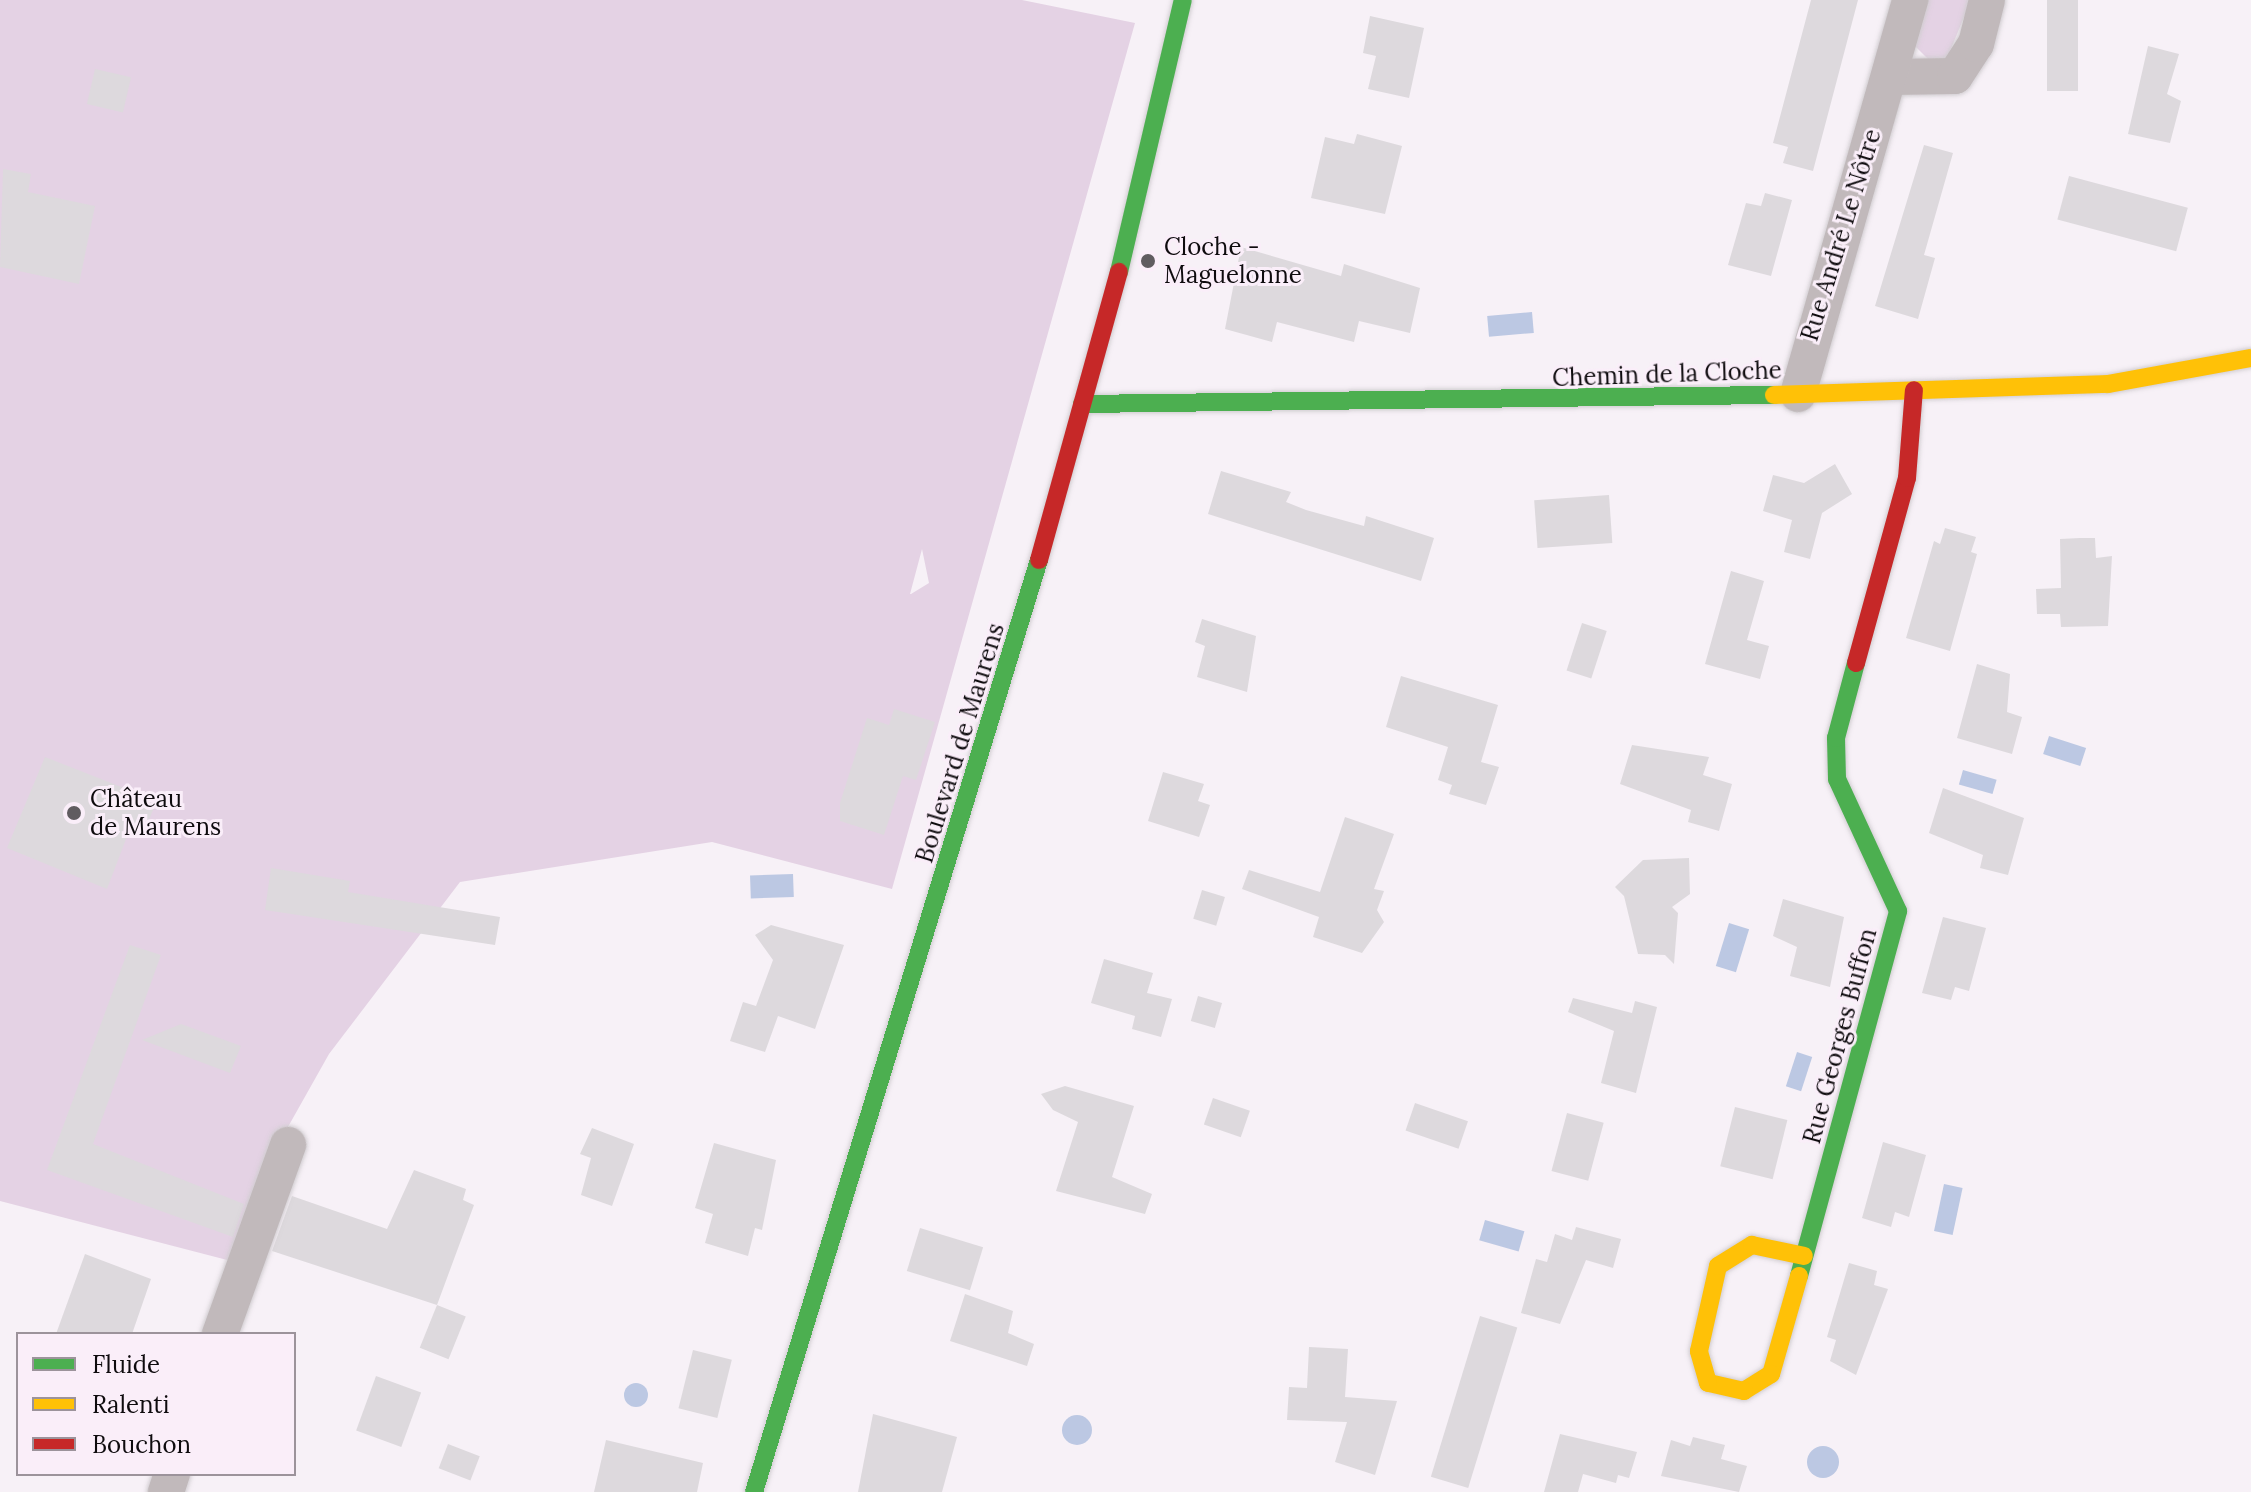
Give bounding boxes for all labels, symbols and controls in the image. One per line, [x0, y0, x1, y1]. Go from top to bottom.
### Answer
street label: Rue André Le Nôtre [1795, 126, 1887, 344]
place label: Cloche - Maguelonne [1164, 233, 1302, 289]
marker: Cloche - Maguelonne [1139, 252, 1157, 270]
street label: Chemin de la Cloche [1552, 356, 1782, 392]
street label: Boulevard de Maurens [910, 620, 1010, 866]
place label: Château de Maurens [90, 785, 221, 841]
marker: Château de Maurens [65, 804, 83, 822]
street label: Rue Georges Buffon [1797, 925, 1883, 1147]
legend [16, 1332, 296, 1476]
text: Fluide [92, 1349, 160, 1380]
text: Ralenti [92, 1389, 169, 1420]
text: Bouchon [92, 1429, 191, 1460]

